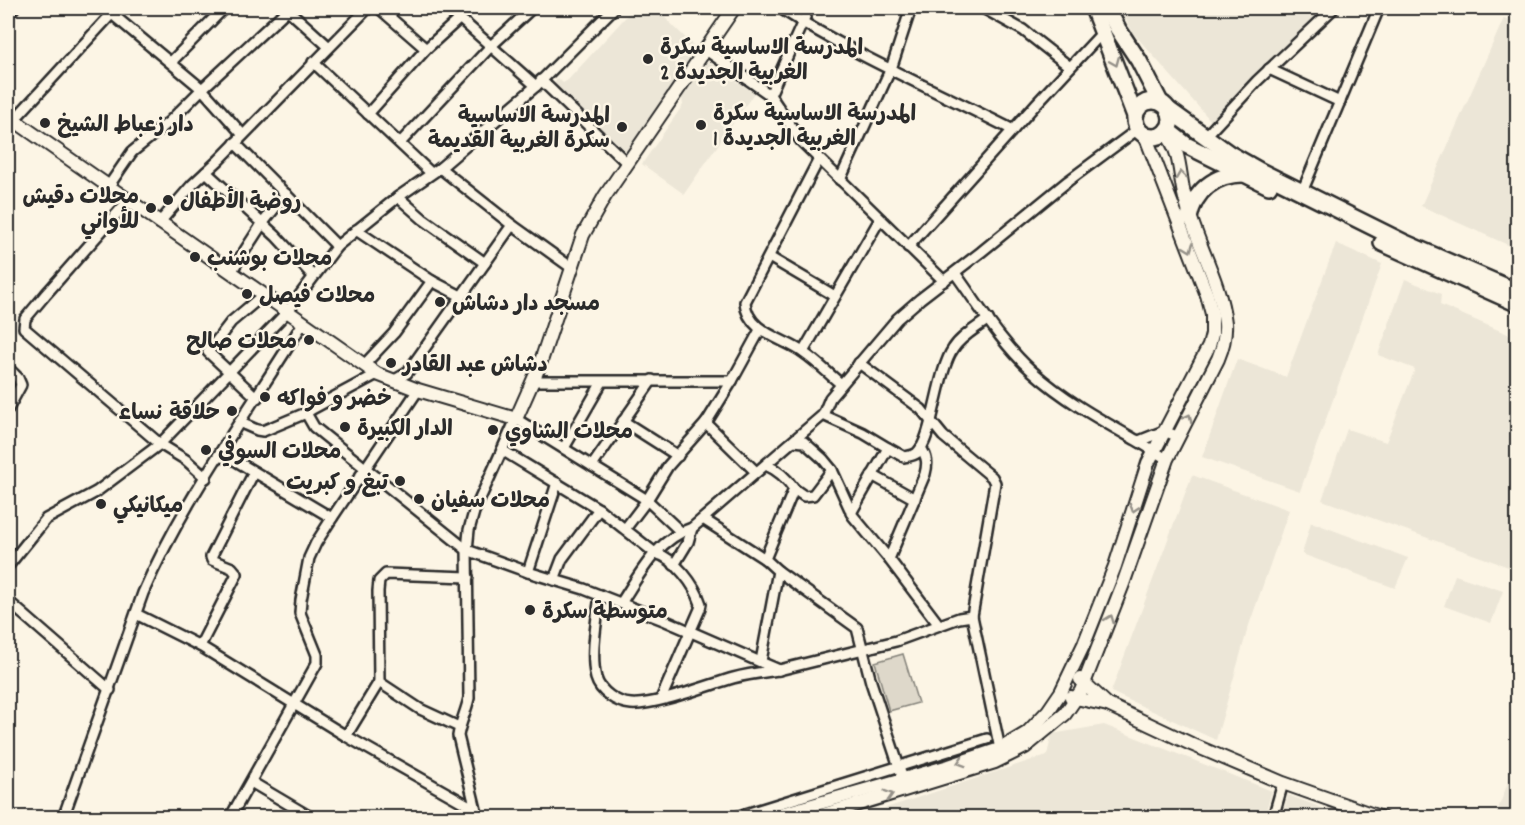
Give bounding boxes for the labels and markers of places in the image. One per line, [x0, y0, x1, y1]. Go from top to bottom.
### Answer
place label: المدرسة الاساسية سكرة الغربية الجديدة 2 [660, 34, 863, 90]
marker: المدرسة الاساسية سكرة الغربية الجديدة 2 [641, 52, 655, 66]
place label: المدرسة الاساسية سكرة الغربية الجديدة 1 [713, 100, 916, 156]
place label: المدرسة الاساسية سكرة الغربية القديمة [428, 102, 610, 158]
place label: دار زعباط الشيخ [57, 111, 194, 142]
marker: دار زعباط الشيخ [38, 116, 52, 130]
marker: المدرسة الاساسية سكرة الغربية الجديدة 1 [694, 118, 708, 132]
marker: المدرسة الاساسية سكرة الغربية القديمة [615, 120, 629, 134]
place label: محلات دقيش للأواني [23, 183, 139, 240]
place label: روضة الأطفال [180, 186, 301, 219]
marker: روضة الأطفال [161, 193, 175, 207]
marker: محلات دقيش للأواني [144, 201, 158, 215]
place label: محلات بوشنب [207, 245, 332, 276]
marker: محلات بوشنب [188, 250, 202, 264]
place label: محلات فيصل [259, 282, 375, 313]
marker: محلات فيصل [240, 287, 254, 301]
place label: مسجد دار دشاش [452, 290, 600, 321]
marker: مسجد دار دشاش [433, 295, 447, 309]
place label: محلات صالح [186, 328, 297, 359]
marker: محلات صالح [302, 333, 316, 347]
place label: دشاش عبد القادر [401, 351, 548, 382]
marker: دشاش عبد القادر [384, 356, 398, 370]
place label: خضر و فواكه [277, 385, 392, 416]
marker: خضر و فواكه [258, 390, 272, 404]
place label: حلاقة نساء [118, 399, 220, 430]
marker: حلاقة نساء [225, 404, 239, 418]
place label: الدار الكبيرة [357, 415, 453, 446]
place label: محلات الشاوي [505, 418, 633, 449]
marker: الدار الكبيرة [338, 420, 352, 434]
marker: محلات الشاوي [486, 423, 500, 437]
place label: محلات السوفي [218, 435, 341, 469]
marker: محلات السوفي [199, 443, 213, 457]
place label: تبغ و كبريت [286, 469, 389, 500]
marker: تبغ و كبريت [393, 474, 407, 488]
place label: محلات سفيان [431, 487, 550, 518]
place label: ميكانيكي [113, 492, 183, 524]
marker: محلات سفيان [412, 492, 426, 506]
marker: ميكانيكي [94, 497, 108, 511]
place label: متوسطة سكرة [542, 598, 668, 629]
marker: متوسطة سكرة [523, 603, 537, 617]

